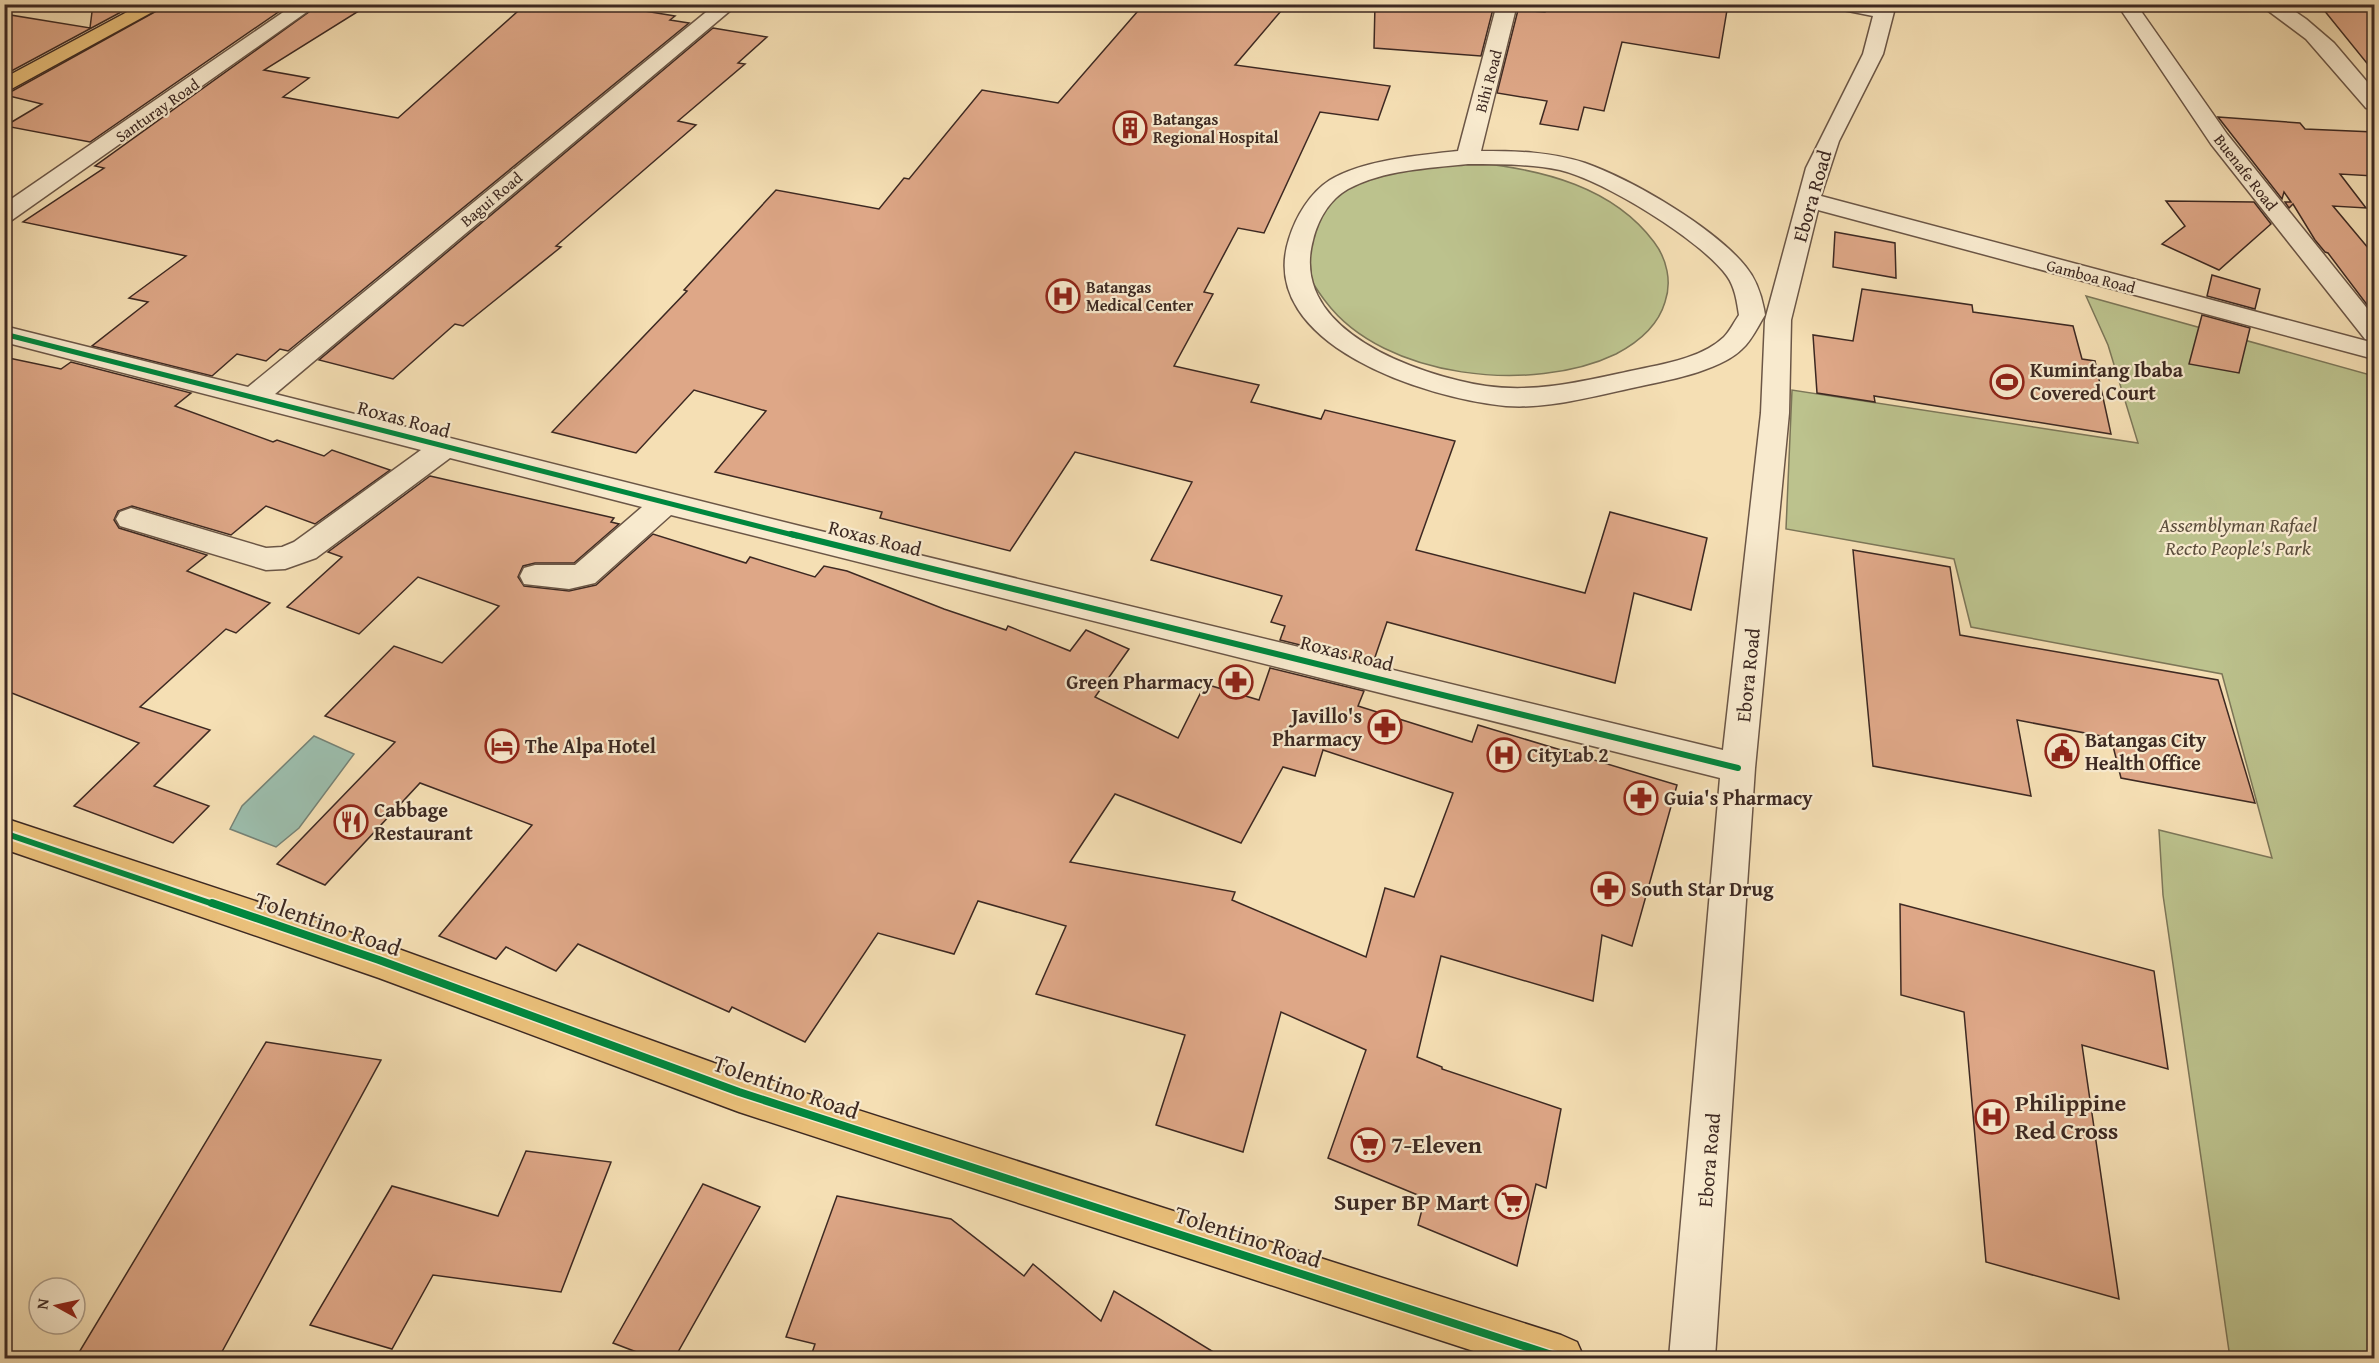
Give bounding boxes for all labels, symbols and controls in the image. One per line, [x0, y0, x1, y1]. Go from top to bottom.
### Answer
street label: Bihi Road [1468, 47, 1508, 115]
street label: Santuray Road [110, 72, 204, 148]
place label: Batangas Regional Hospital [1153, 107, 1279, 149]
building icon: Batangas Regional Hospital [1112, 110, 1148, 146]
street label: Buenafe Road [2208, 129, 2284, 216]
street label: Ebora Road [1785, 146, 1839, 245]
street label: Bagui Road [455, 165, 528, 232]
street label: Gamboa Road [2044, 253, 2139, 299]
place label: Batangas Medical Center [1086, 275, 1194, 317]
hospital icon: Batangas Medical Center [1045, 278, 1081, 314]
place label: Kumintang Ibaba Covered Court [2030, 355, 2184, 407]
sports icon: Kumintang Ibaba Covered Court [1989, 364, 2025, 400]
street label: Roxas Road [354, 392, 454, 445]
park label: Assemblyman Rafael Recto People's Park [2158, 510, 2317, 562]
street label: Roxas Road [825, 512, 925, 563]
street label: Ebora Road [1728, 626, 1767, 723]
street label: Roxas Road [1297, 627, 1397, 678]
pharmacy icon: Green Pharmacy [1218, 664, 1254, 700]
place label: Green Pharmacy [1066, 667, 1214, 696]
place label: Javillo's Pharmacy [1272, 701, 1363, 753]
pharmacy icon: Javillo's Pharmacy [1367, 709, 1403, 745]
place label: Batangas City Health Office [2085, 725, 2207, 777]
hotel icon: The Alpa Hotel [484, 728, 520, 764]
place label: The Alpa Hotel [525, 731, 656, 760]
public building icon: Batangas City Health Office [2044, 733, 2080, 769]
hospital icon: CityLab 2 [1486, 737, 1522, 773]
place label: CityLab 2 [1527, 740, 1609, 769]
pharmacy icon: Guia's Pharmacy [1623, 780, 1659, 816]
place label: Guia's Pharmacy [1664, 783, 1813, 812]
place label: Cabbage Restaurant [374, 795, 473, 847]
restaurant icon: Cabbage Restaurant [333, 804, 369, 840]
pharmacy icon: South Star Drug [1590, 871, 1626, 907]
place label: South Star Drug [1631, 874, 1774, 903]
street label: Tolentino Road [250, 882, 406, 965]
street label: Tolentino Road [708, 1045, 864, 1128]
place label: Philippine Red Cross [2015, 1085, 2126, 1148]
hospital icon: Philippine Red Cross [1974, 1099, 2010, 1135]
street label: Ebora Road [1690, 1111, 1727, 1208]
supermarket icon: 7-Eleven [1350, 1127, 1386, 1163]
place label: 7-Eleven [1391, 1127, 1482, 1162]
place label: Super BP Mart [1334, 1184, 1489, 1219]
supermarket icon: Super BP Mart [1494, 1184, 1530, 1220]
street label: Tolentino Road [1170, 1196, 1326, 1277]
north arrow [27, 1276, 87, 1336]
text: N [30, 1297, 55, 1311]

